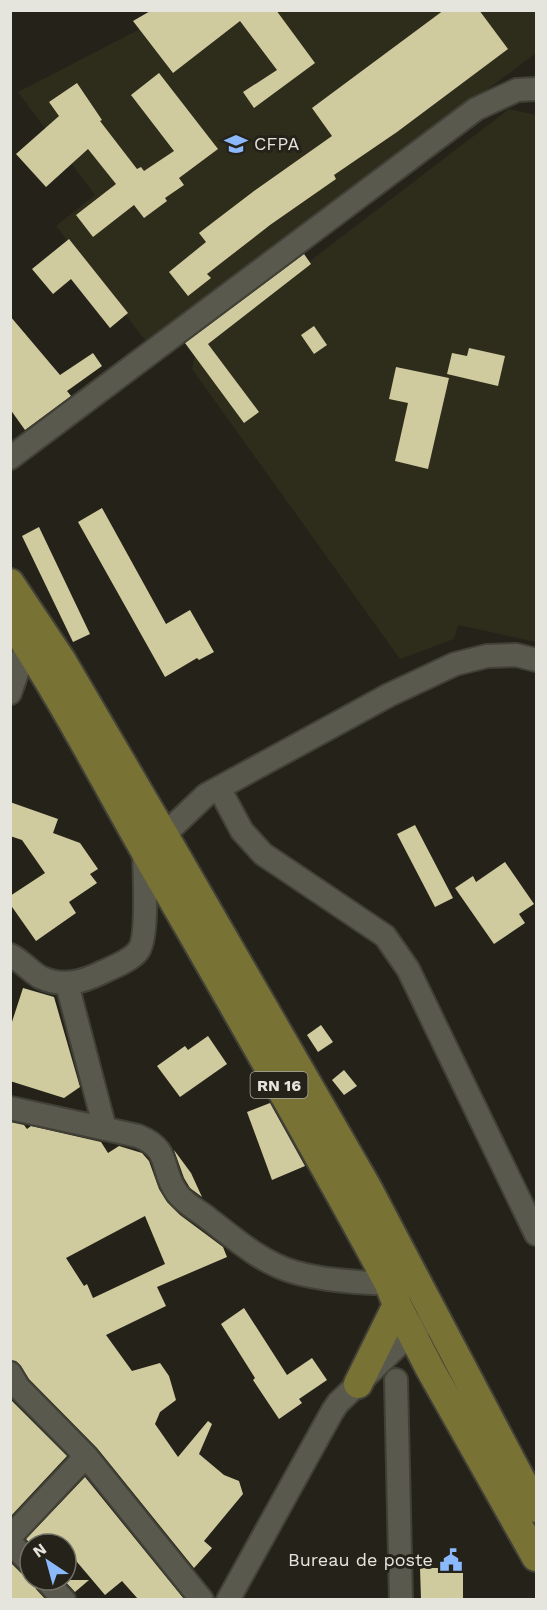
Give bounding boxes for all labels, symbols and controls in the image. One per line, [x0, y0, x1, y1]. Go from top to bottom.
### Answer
school or university icon: CFPA [223, 131, 249, 157]
place label: CFPA [254, 133, 299, 154]
road number: RN 16 [250, 1072, 308, 1098]
north arrow [18, 1532, 78, 1592]
text: N [29, 1539, 50, 1561]
public building icon: Bureau de poste [438, 1547, 464, 1573]
place label: Bureau de poste [288, 1549, 433, 1570]

